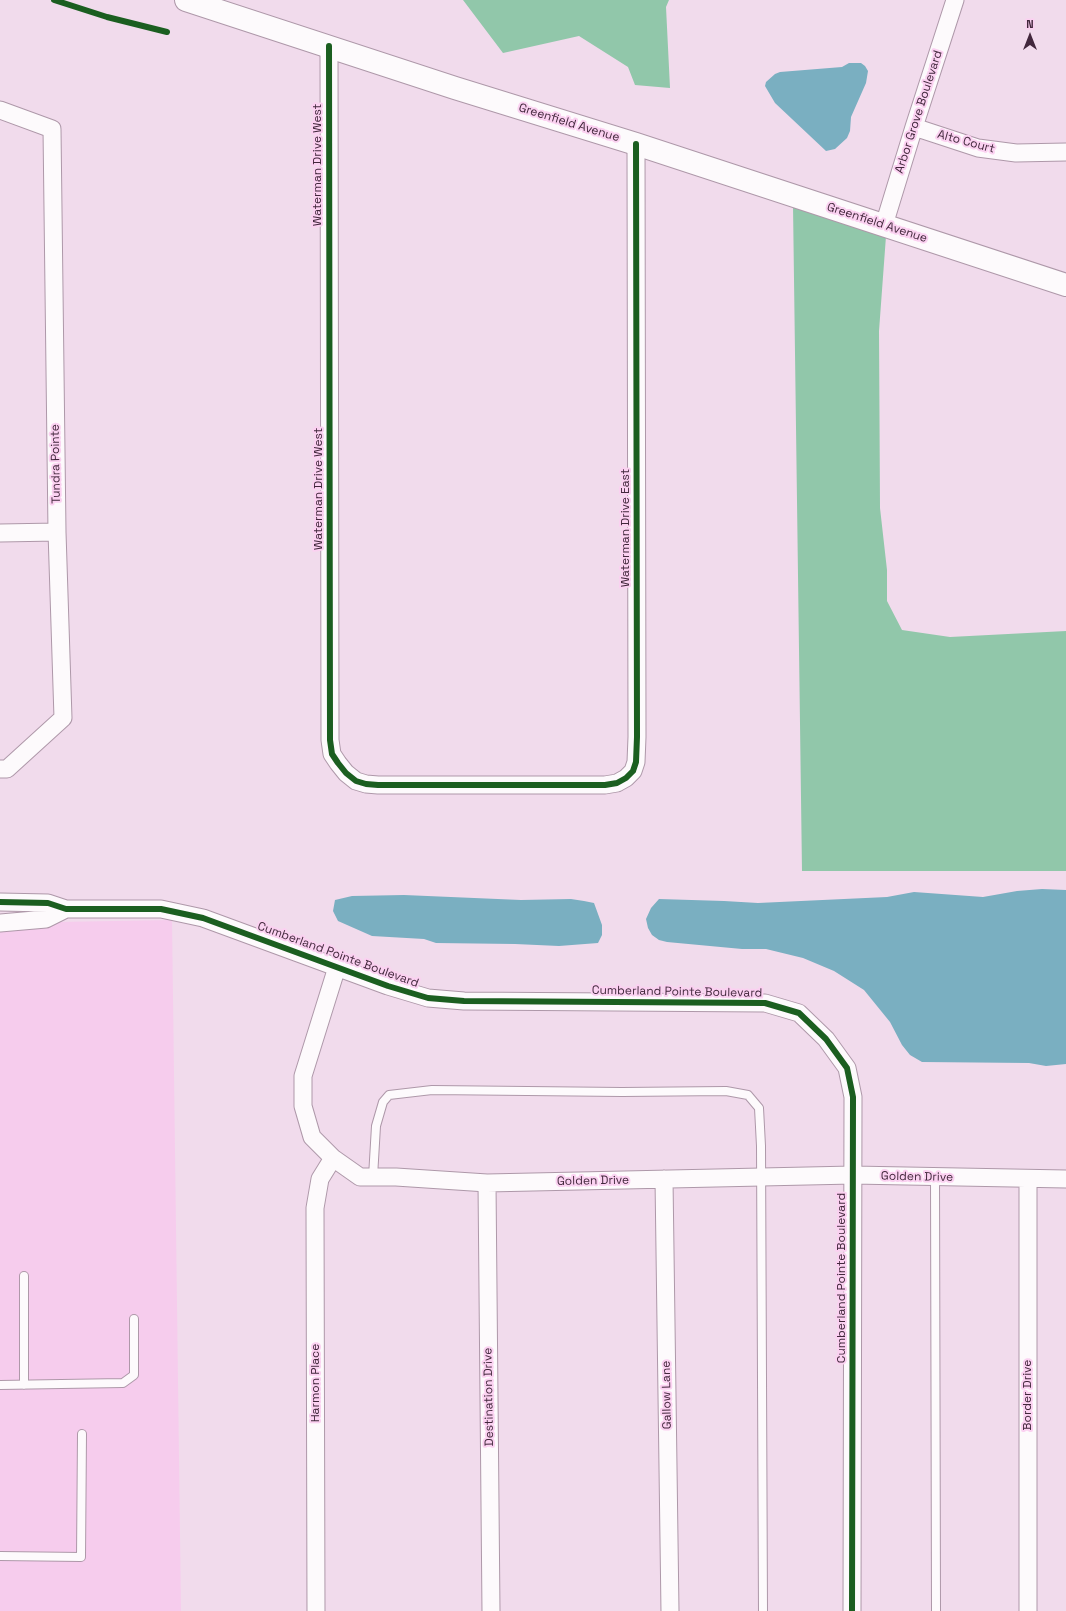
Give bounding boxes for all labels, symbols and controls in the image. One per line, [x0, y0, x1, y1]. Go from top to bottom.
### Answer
north arrow [1010, 16, 1050, 56]
text: N [1026, 17, 1034, 31]
street label: Arbor Grove Boulevard [892, 49, 946, 175]
street label: Greenfield Avenue [517, 101, 621, 145]
street label: Waterman Drive West [311, 104, 325, 226]
street label: Alto Court [936, 127, 996, 157]
street label: Greenfield Avenue [825, 200, 929, 246]
street label: Tundra Pointe [48, 424, 64, 504]
street label: Waterman Drive West [312, 428, 326, 550]
street label: Waterman Drive East [619, 469, 633, 587]
street label: Cumberland Pointe Boulevard [255, 919, 421, 991]
street label: Cumberland Pointe Boulevard [592, 983, 762, 1001]
street label: Golden Drive [881, 1169, 953, 1185]
street label: Golden Drive [557, 1173, 629, 1189]
street label: Cumberland Pointe Boulevard [835, 1193, 849, 1363]
street label: Harmon Place [309, 1344, 323, 1422]
street label: Destination Drive [481, 1348, 497, 1446]
street label: Border Drive [1021, 1360, 1035, 1430]
street label: Gallow Lane [659, 1361, 675, 1429]

